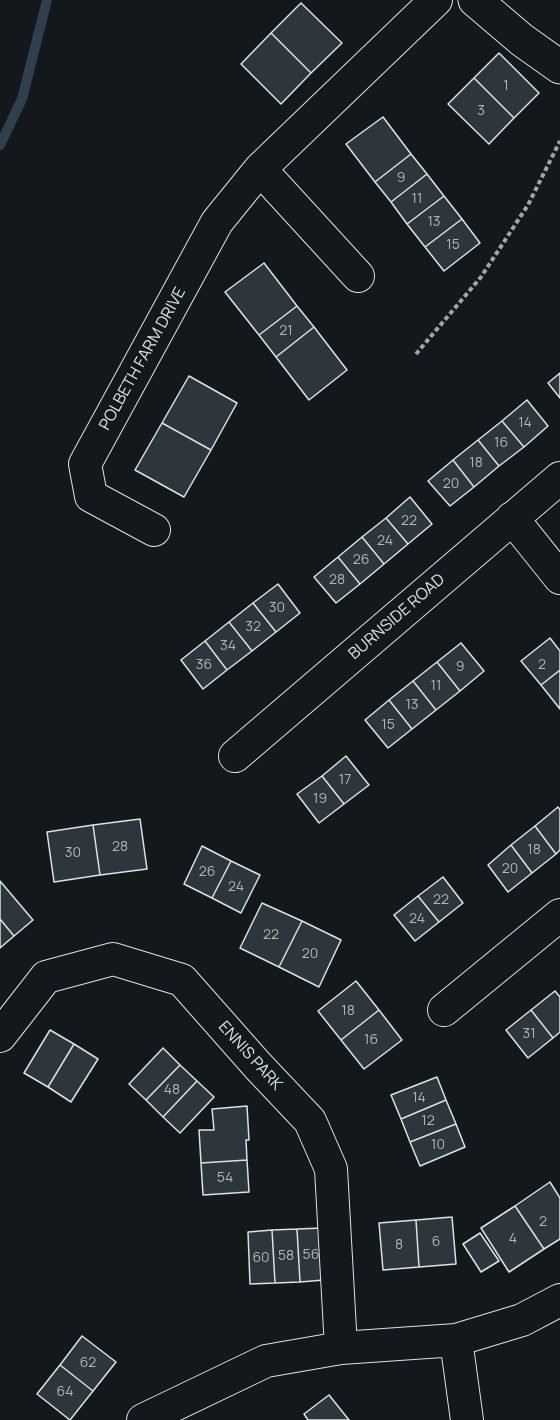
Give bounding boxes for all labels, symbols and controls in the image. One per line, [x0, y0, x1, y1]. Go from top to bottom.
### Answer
house number: 1 [503, 78, 509, 94]
house number: 3 [477, 103, 485, 119]
house number: 9 [397, 170, 405, 186]
house number: 11 [412, 191, 422, 207]
house number: 13 [427, 214, 441, 230]
house number: 15 [446, 237, 460, 253]
street label: POLBETH FARM DRIVE [96, 284, 190, 434]
house number: 21 [279, 323, 293, 339]
house number: 14 [518, 415, 532, 431]
house number: 16 [494, 435, 508, 451]
house number: 18 [469, 455, 483, 471]
house number: 20 [443, 476, 459, 492]
house number: 22 [401, 513, 417, 529]
house number: 24 [377, 533, 393, 549]
house number: 26 [353, 552, 369, 568]
street label: BURNSIDE ROAD [345, 570, 449, 664]
house number: 28 [329, 572, 345, 588]
house number: 30 [269, 600, 285, 616]
house number: 32 [245, 619, 261, 635]
house number: 34 [220, 638, 236, 654]
house number: 36 [196, 657, 212, 673]
house number: 2 [538, 657, 546, 673]
house number: 9 [456, 659, 464, 675]
house number: 11 [431, 678, 441, 694]
house number: 13 [405, 697, 419, 713]
house number: 15 [381, 717, 395, 733]
house number: 17 [339, 772, 351, 788]
house number: 19 [313, 791, 327, 807]
house number: 28 [112, 839, 128, 855]
house number: 18 [527, 842, 541, 858]
house number: 30 [65, 845, 81, 861]
house number: 20 [502, 861, 518, 877]
house number: 26 [199, 864, 215, 880]
house number: 24 [228, 879, 244, 895]
house number: 22 [433, 892, 449, 908]
house number: 24 [409, 911, 425, 927]
house number: 22 [263, 927, 279, 943]
house number: 20 [302, 946, 318, 962]
house number: 18 [341, 1003, 355, 1019]
street label: ENNIS PARK [214, 1017, 286, 1095]
house number: 31 [522, 1026, 536, 1042]
house number: 16 [364, 1032, 378, 1048]
house number: 48 [164, 1082, 180, 1098]
house number: 14 [412, 1090, 426, 1106]
house number: 12 [421, 1113, 435, 1129]
house number: 10 [431, 1137, 445, 1153]
house number: 54 [217, 1170, 233, 1186]
house number: 2 [539, 1214, 547, 1230]
house number: 4 [509, 1231, 517, 1247]
house number: 6 [432, 1234, 440, 1250]
house number: 8 [395, 1237, 403, 1253]
house number: 56 [303, 1247, 319, 1263]
house number: 58 [278, 1248, 294, 1264]
house number: 60 [252, 1250, 270, 1266]
house number: 62 [80, 1355, 96, 1371]
house number: 64 [57, 1384, 73, 1400]

